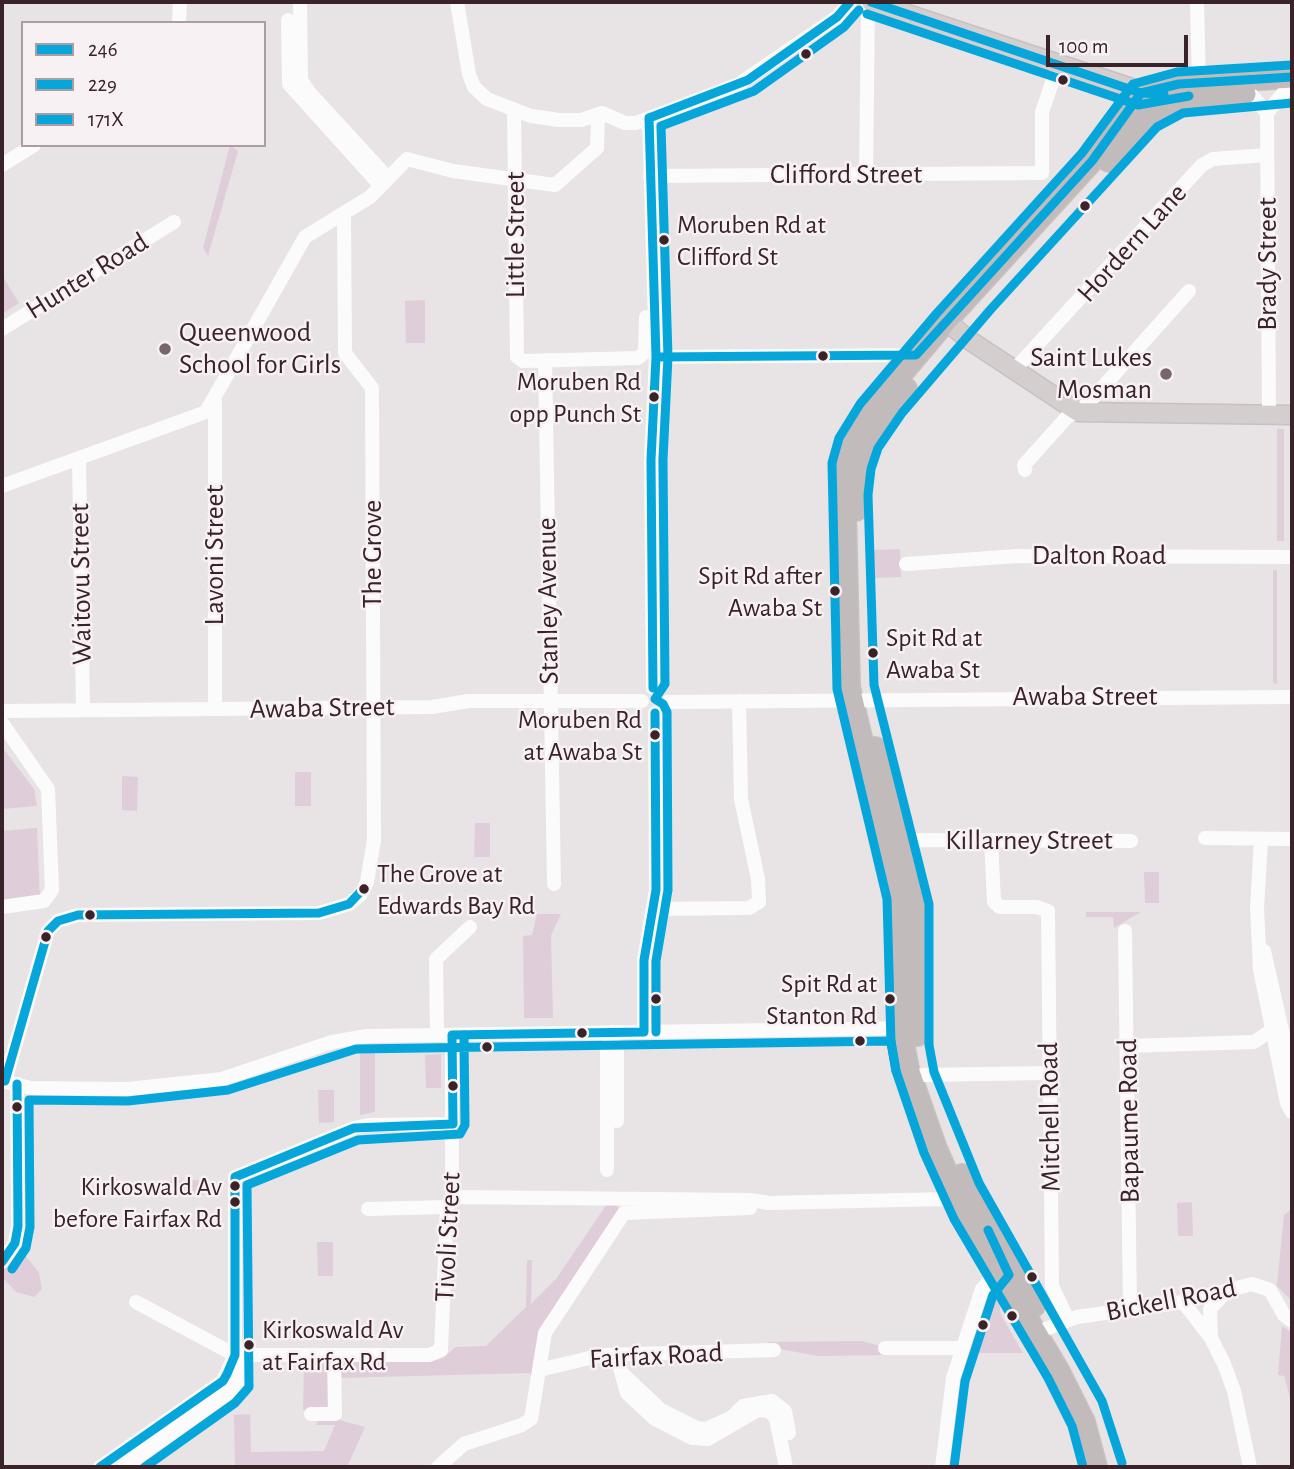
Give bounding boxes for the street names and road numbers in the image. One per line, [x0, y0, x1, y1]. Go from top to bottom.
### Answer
street label: Clifford Street [770, 158, 922, 192]
street label: Little Street [499, 172, 533, 298]
street label: Hordern Lane [1070, 177, 1194, 309]
street label: Brady Street [1251, 197, 1285, 331]
street label: Hunter Road [20, 225, 154, 327]
street label: Lavoni Street [198, 485, 232, 625]
street label: The Grove [356, 500, 390, 608]
street label: Waitovu Street [63, 503, 99, 665]
street label: Stanley Avenue [530, 517, 566, 685]
street label: Dalton Road [1032, 539, 1166, 573]
street label: Awaba Street [1013, 680, 1157, 714]
street label: Awaba Street [249, 690, 395, 726]
street label: Killarney Street [945, 824, 1113, 858]
street label: Bapaume Road [1111, 1038, 1147, 1204]
street label: Mitchell Road [1032, 1042, 1068, 1192]
street label: Tivoli Street [428, 1171, 468, 1303]
street label: Bickell Road [1103, 1271, 1239, 1329]
street label: Fairfax Road [588, 1336, 724, 1376]

